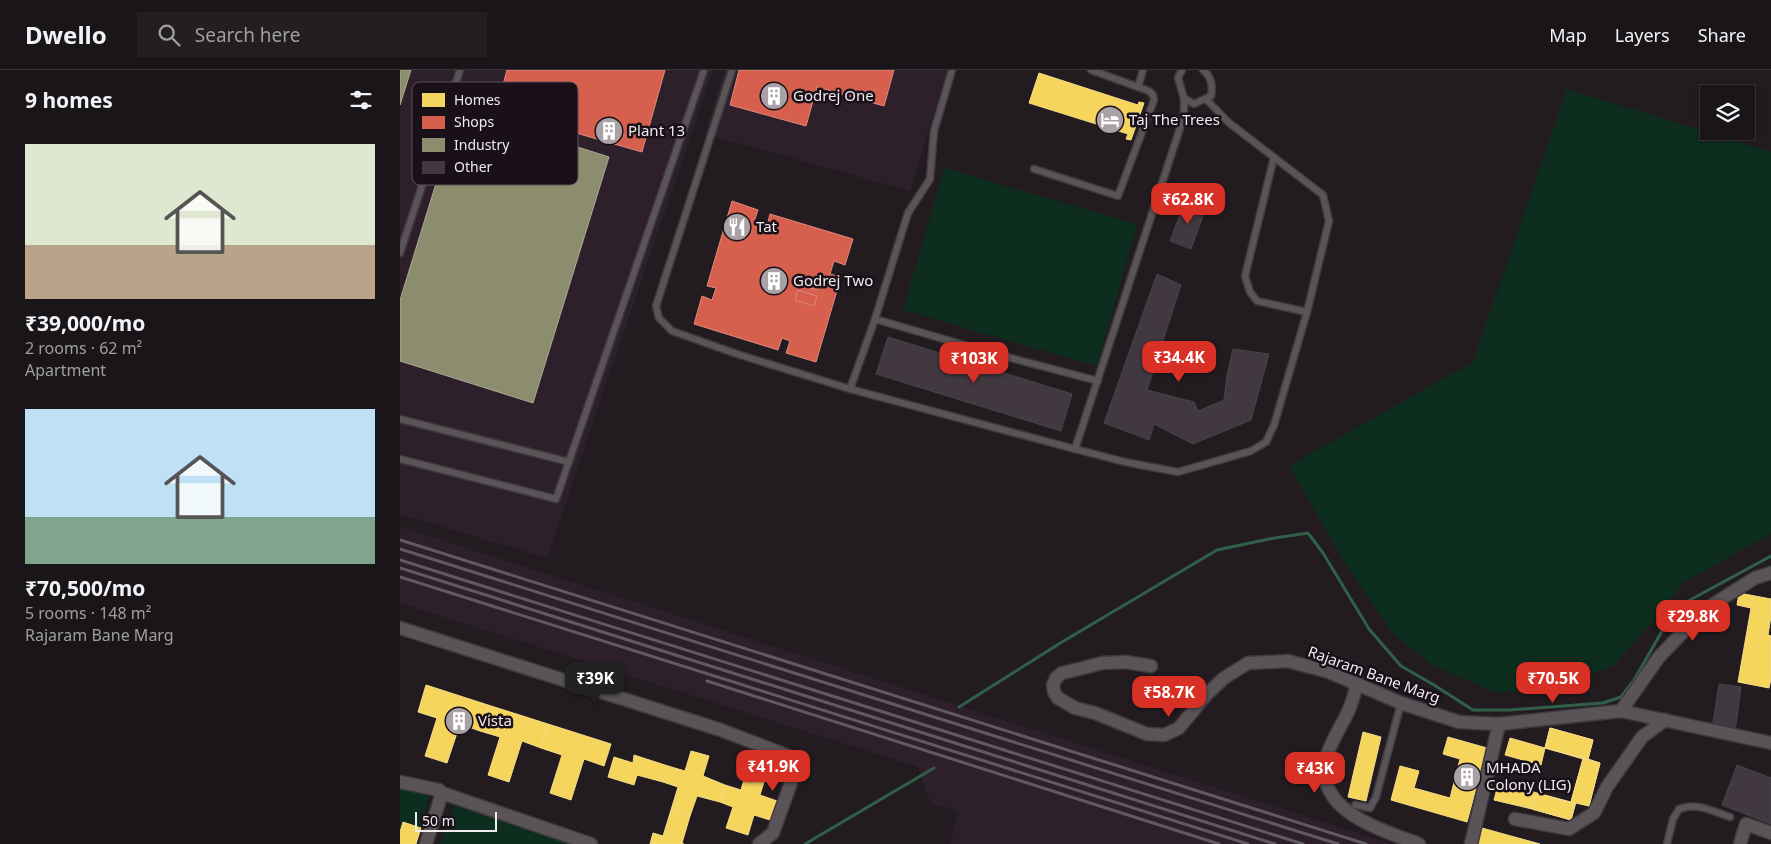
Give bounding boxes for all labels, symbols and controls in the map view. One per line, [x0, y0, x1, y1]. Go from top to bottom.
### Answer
search box [137, 12, 487, 57]
text: Dwello [25, 18, 107, 51]
icon: search [155, 21, 183, 49]
text: Search here [195, 22, 300, 48]
text: Map [1549, 23, 1587, 47]
text: Layers [1615, 23, 1670, 47]
text: Share [1698, 23, 1746, 47]
building icon: Godrej One [759, 81, 789, 111]
legend [412, 82, 578, 185]
place label: Godrej One [793, 85, 874, 105]
map controls [1700, 85, 1755, 140]
button: layers [1700, 85, 1755, 140]
text: 9 homes [25, 86, 113, 114]
icon: filters [347, 86, 375, 114]
text: Homes [454, 90, 501, 109]
hotel icon: Taj The Trees [1095, 105, 1125, 135]
place label: Taj The Trees [1129, 109, 1220, 129]
text: Shops [454, 112, 494, 131]
building icon: Plant 13 [594, 116, 624, 146]
place label: Plant 13 [628, 120, 685, 140]
text: Industry [454, 135, 510, 154]
text: Other [454, 157, 493, 176]
icon: home [155, 177, 245, 267]
pin: ₹62.8K [1147, 182, 1229, 225]
text: ₹62.8K [1162, 188, 1214, 210]
restaurant icon: Tat [722, 212, 752, 242]
place label: Tat [756, 216, 778, 236]
building icon: Godrej Two [759, 266, 789, 296]
place label: Godrej Two [793, 270, 873, 290]
text: ₹39,000/mo [25, 309, 145, 337]
text: 2 rooms · 62 m² [25, 337, 142, 359]
pin: ₹34.4K [1138, 340, 1220, 383]
pin: ₹103K [939, 342, 1009, 384]
text: ₹34.4K [1153, 346, 1205, 368]
text: ₹103K [950, 347, 998, 369]
text: Apartment [25, 359, 106, 381]
icon: home [155, 442, 245, 532]
text: ₹70,500/mo [25, 574, 145, 602]
pin: ₹29.8K [1652, 600, 1734, 642]
text: 5 rooms · 148 m² [25, 602, 151, 624]
text: ₹29.8K [1667, 605, 1719, 627]
text: Rajaram Bane Marg [25, 624, 174, 646]
street label: Rajaram Bane Marg [1305, 641, 1443, 707]
pin: ₹39K [565, 662, 625, 704]
pin: ₹70.5K [1512, 662, 1594, 704]
text: ₹39K [576, 667, 614, 689]
text: ₹70.5K [1527, 667, 1579, 689]
pin: ₹58.7K [1128, 676, 1210, 718]
text: ₹58.7K [1143, 681, 1195, 703]
building icon: Vista [444, 706, 474, 736]
place label: Vista [478, 710, 512, 730]
pin: ₹41.9K [732, 750, 814, 792]
pin: ₹43K [1285, 752, 1345, 794]
text: ₹41.9K [747, 755, 799, 777]
text: ₹43K [1296, 757, 1334, 779]
place label: MHADA Colony (LIG) [1486, 757, 1571, 794]
building icon: MHADA Colony (LIG) [1452, 762, 1482, 792]
scale bar [415, 809, 498, 832]
text: 50 m [422, 811, 455, 830]

